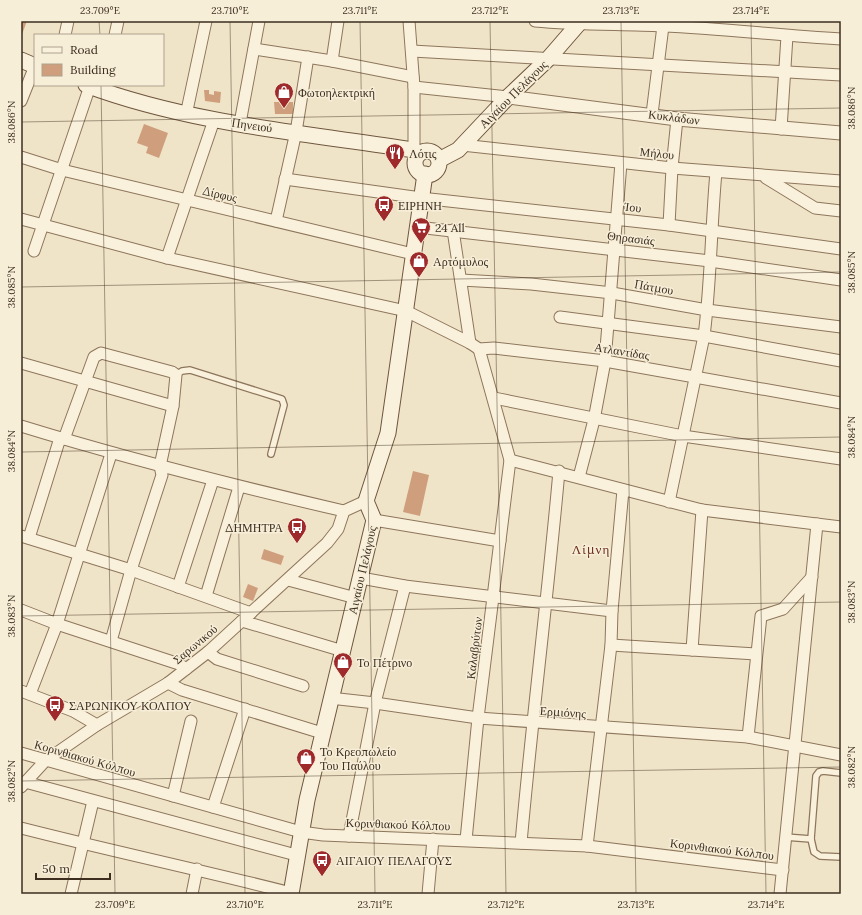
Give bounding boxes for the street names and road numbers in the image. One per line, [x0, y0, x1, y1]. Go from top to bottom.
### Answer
street label: Αιγαίου Πελάγους [476, 57, 550, 131]
street label: Κυκλάδων [647, 106, 701, 128]
street label: Πηνειού [231, 115, 273, 135]
street label: Μήλου [639, 144, 675, 162]
street label: Δίρφυς [201, 183, 239, 205]
street label: Ίου [623, 198, 642, 215]
street label: Θηρασιάς [606, 228, 656, 248]
street label: Πάτμου [633, 276, 675, 298]
street label: Ατλαντίδας [593, 339, 651, 363]
street label: Αιγαίου Πελάγους [345, 524, 379, 616]
street label: Καλαβρύτων [463, 615, 485, 680]
street label: Σαρωνικού [170, 621, 220, 667]
street label: Ερμιόνης [539, 703, 587, 721]
street label: Κορινθιακού Κόλπου [33, 736, 138, 780]
street label: Κορινθιακού Κόλπου [345, 815, 451, 833]
street label: Κορινθιακού Κόλπου [669, 835, 775, 863]

